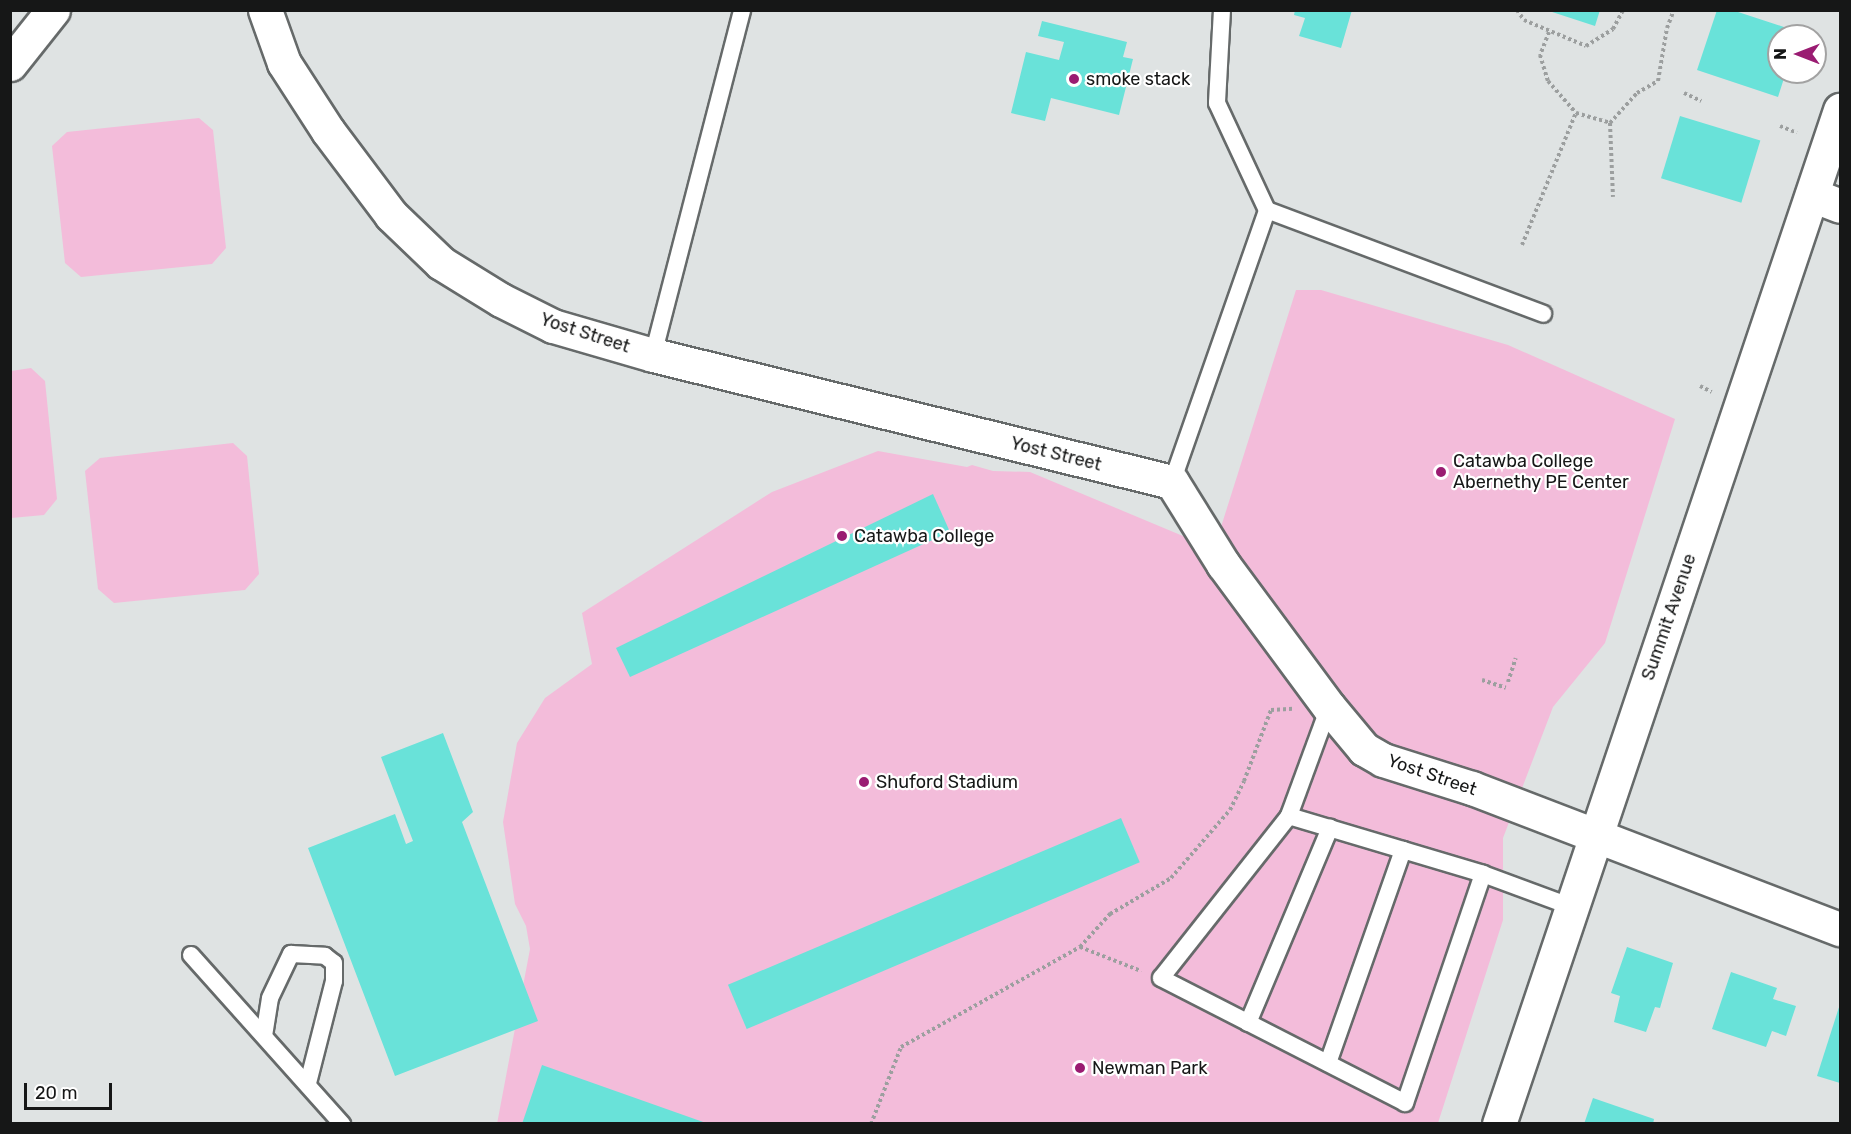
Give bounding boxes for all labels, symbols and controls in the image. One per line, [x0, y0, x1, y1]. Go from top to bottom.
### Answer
north arrow [1767, 24, 1827, 84]
text: N [1771, 48, 1790, 60]
place label: smoke stack [1086, 68, 1190, 90]
marker: smoke stack [1067, 72, 1081, 86]
street label: Yost Street [537, 308, 633, 358]
street label: Yost Street [1008, 432, 1104, 476]
place label: Catawba College Abernethy PE Center [1453, 451, 1629, 494]
marker: Catawba College Abernethy PE Center [1434, 465, 1448, 479]
place label: Catawba College [854, 525, 994, 547]
marker: Catawba College [835, 529, 849, 543]
street label: Summit Avenue [1637, 551, 1701, 683]
street label: Yost Street [1384, 750, 1480, 800]
place label: Shuford Stadium [876, 771, 1018, 793]
marker: Shuford Stadium [857, 775, 871, 789]
place label: Newman Park [1092, 1057, 1207, 1079]
marker: Newman Park [1073, 1061, 1087, 1075]
scale bar [27, 1071, 116, 1109]
text: 20 m [35, 1082, 77, 1104]

